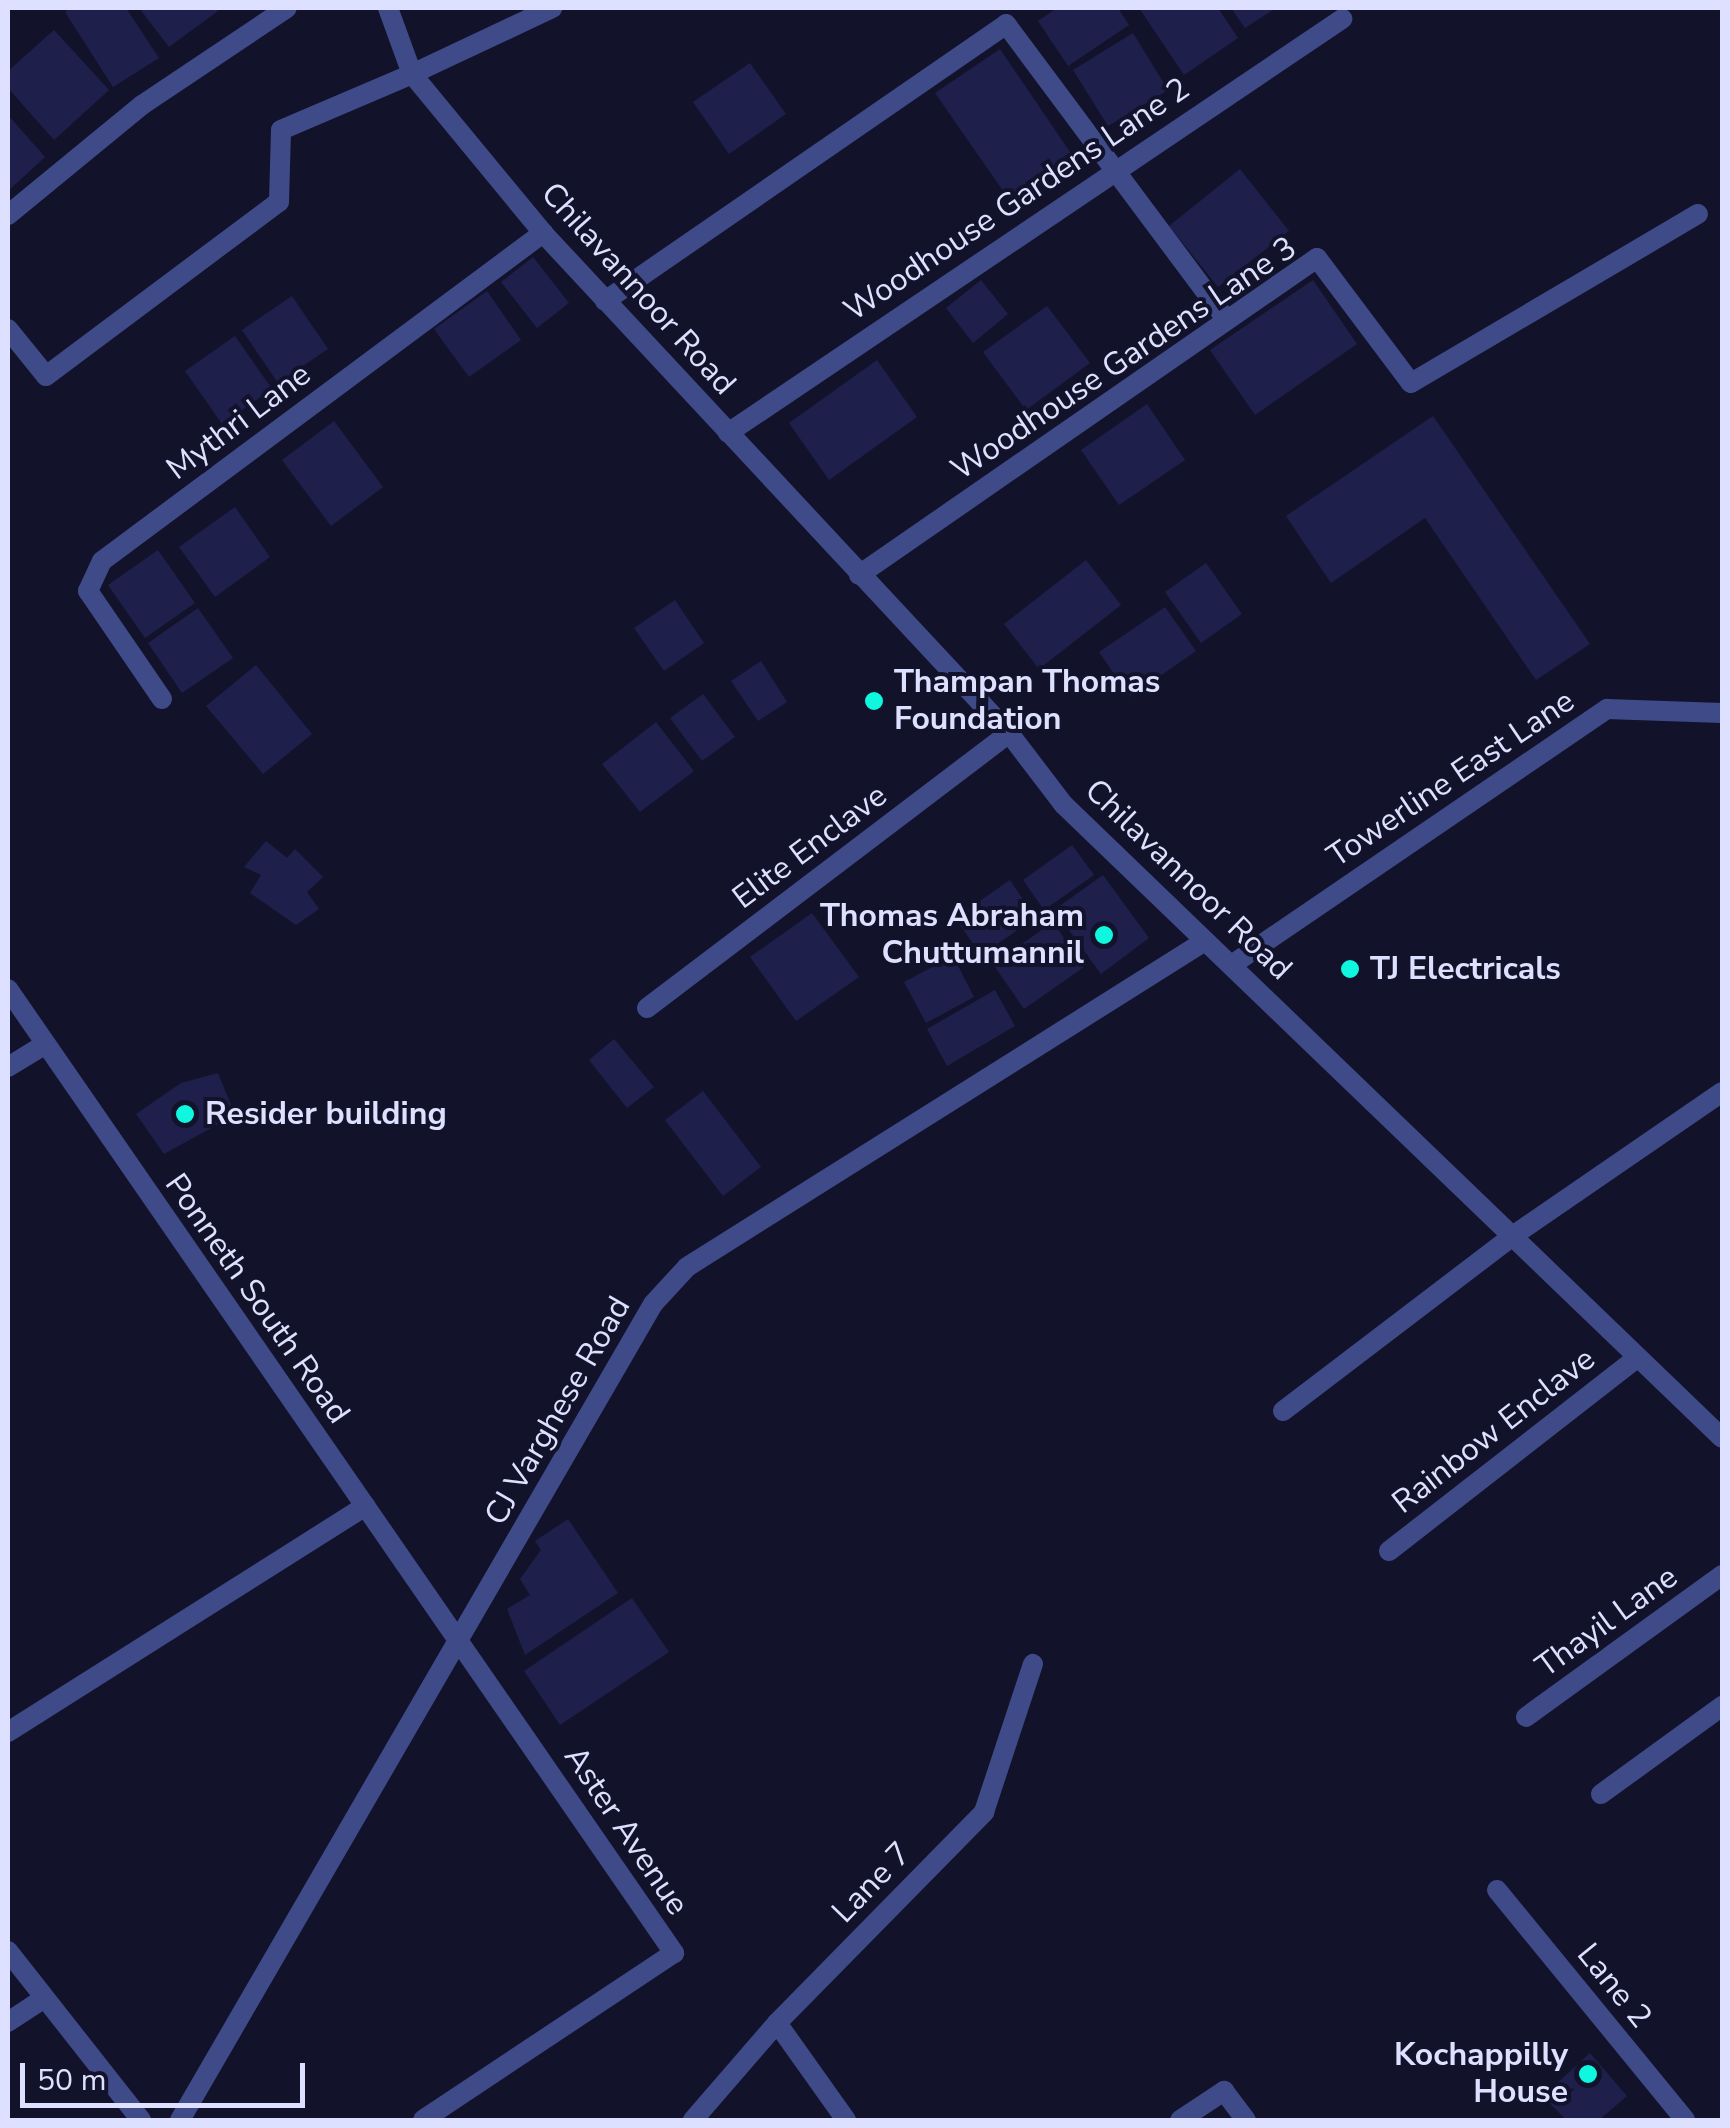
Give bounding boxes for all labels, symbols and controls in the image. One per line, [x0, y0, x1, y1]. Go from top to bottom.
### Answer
street label: Woodhouse Gardens Lane 2 [837, 70, 1197, 330]
street label: Chilavannoor Road [533, 175, 743, 403]
street label: Woodhouse Gardens Lane 3 [944, 229, 1304, 489]
street label: Mythri Lane [160, 355, 318, 489]
place label: Thampan Thomas Foundation [894, 664, 1160, 739]
street label: Towerline East Lane [1320, 682, 1582, 876]
marker: Thampan Thomas Foundation [863, 690, 885, 712]
street label: Chilavannoor Road [1077, 772, 1299, 988]
street label: Elite Enclave [725, 777, 895, 917]
place label: Thomas Abraham Chuttumannil [820, 898, 1084, 973]
marker: Thomas Abraham Chuttumannil [1093, 924, 1115, 946]
place label: TJ Electricals [1370, 950, 1561, 988]
marker: TJ Electricals [1339, 958, 1361, 980]
place label: Resider building [205, 1095, 447, 1133]
marker: Resider building [174, 1103, 196, 1125]
street label: Ponneth South Road [156, 1167, 358, 1431]
street label: CJ Varghese Road [477, 1290, 639, 1532]
street label: Rainbow Enclave [1385, 1340, 1603, 1522]
street label: Thayil Lane [1529, 1558, 1685, 1686]
street label: Aster Avenue [556, 1739, 696, 1923]
street label: Lane 7 [825, 1835, 919, 1931]
street label: Lane 2 [1569, 1936, 1659, 2036]
place label: Kochappilly House [1394, 2037, 1568, 2112]
scale bar [25, 2043, 310, 2105]
text: 50 m [37, 2060, 106, 2101]
marker: Kochappilly House [1577, 2063, 1599, 2085]

